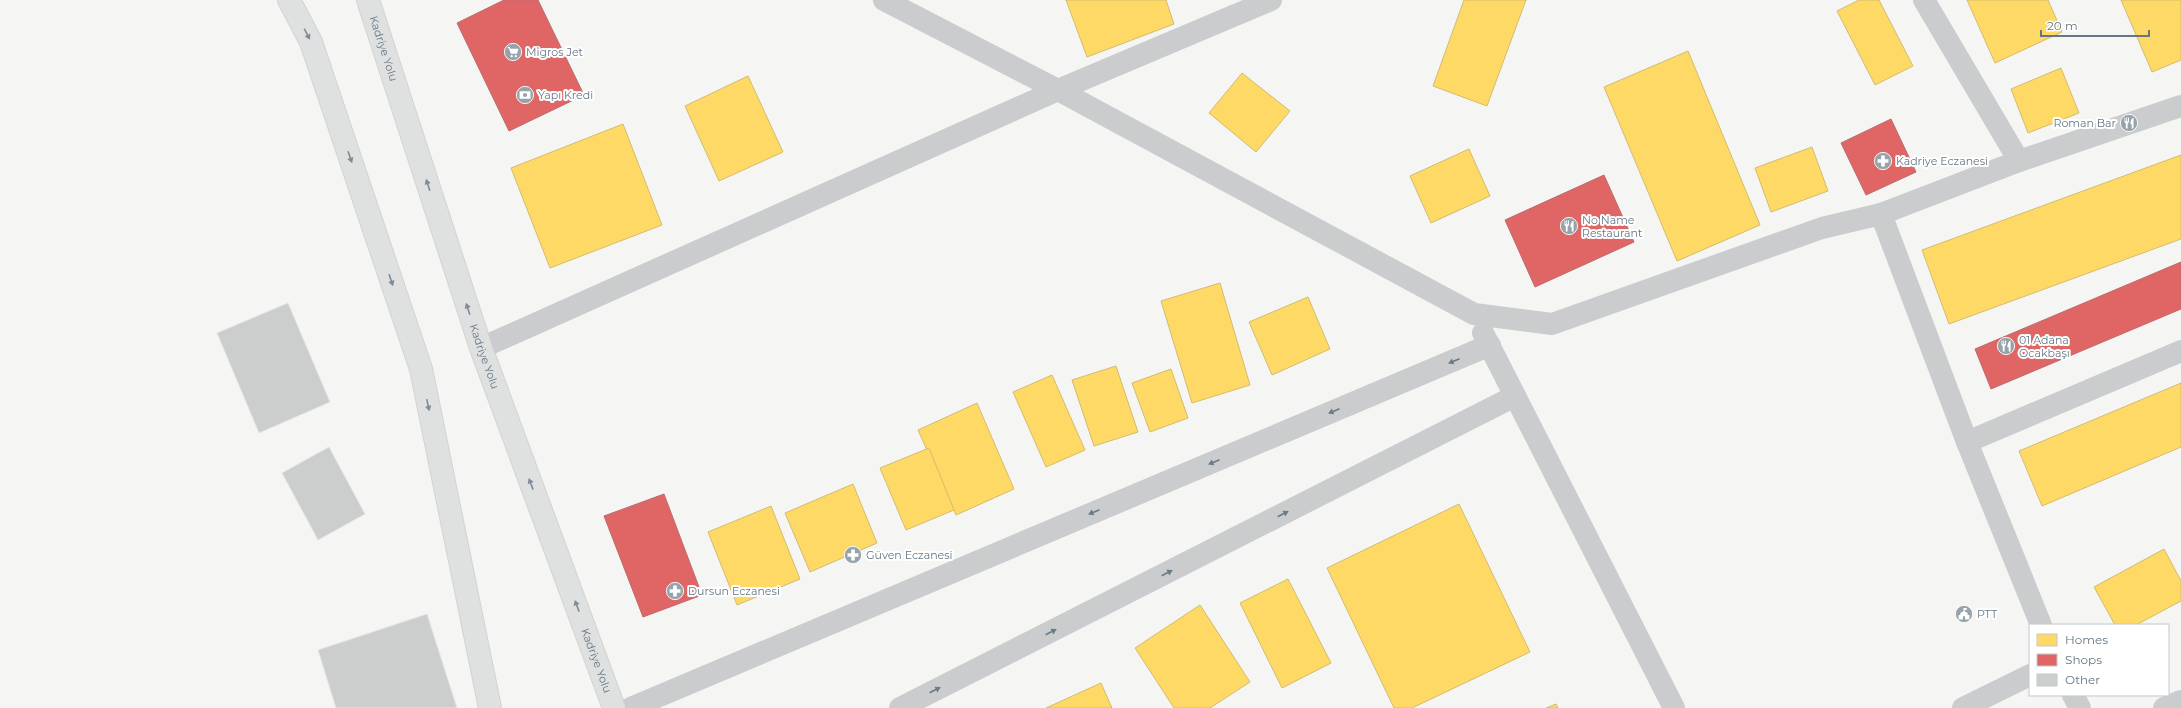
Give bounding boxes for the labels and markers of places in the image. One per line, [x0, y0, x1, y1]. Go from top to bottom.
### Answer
supermarket icon: Migros Jet [503, 42, 523, 62]
place label: Migros Jet [526, 45, 584, 59]
bank icon: Yapı Kredi [515, 85, 535, 105]
place label: Yapı Kredi [538, 88, 593, 102]
restaurant icon: Roman Bar [2119, 113, 2139, 133]
place label: Roman Bar [2053, 116, 2116, 130]
pharmacy icon: Kadriye Eczanesi [1873, 151, 1893, 171]
place label: Kadriye Eczanesi [1896, 154, 1988, 168]
place label: No Name Restaurant [1582, 213, 1643, 240]
restaurant icon: No Name Restaurant [1559, 216, 1579, 236]
place label: 01 Adana Ocakbaşı [2019, 333, 2070, 360]
restaurant icon: 01 Adana Ocakbaşı [1996, 336, 2016, 356]
pharmacy icon: Güven Eczanesi [843, 545, 863, 565]
place label: Güven Eczanesi [866, 548, 953, 562]
pharmacy icon: Dursun Eczanesi [665, 581, 685, 601]
place label: Dursun Eczanesi [688, 584, 780, 598]
public building icon: PTT [1954, 604, 1974, 624]
place label: PTT [1977, 607, 1998, 621]

